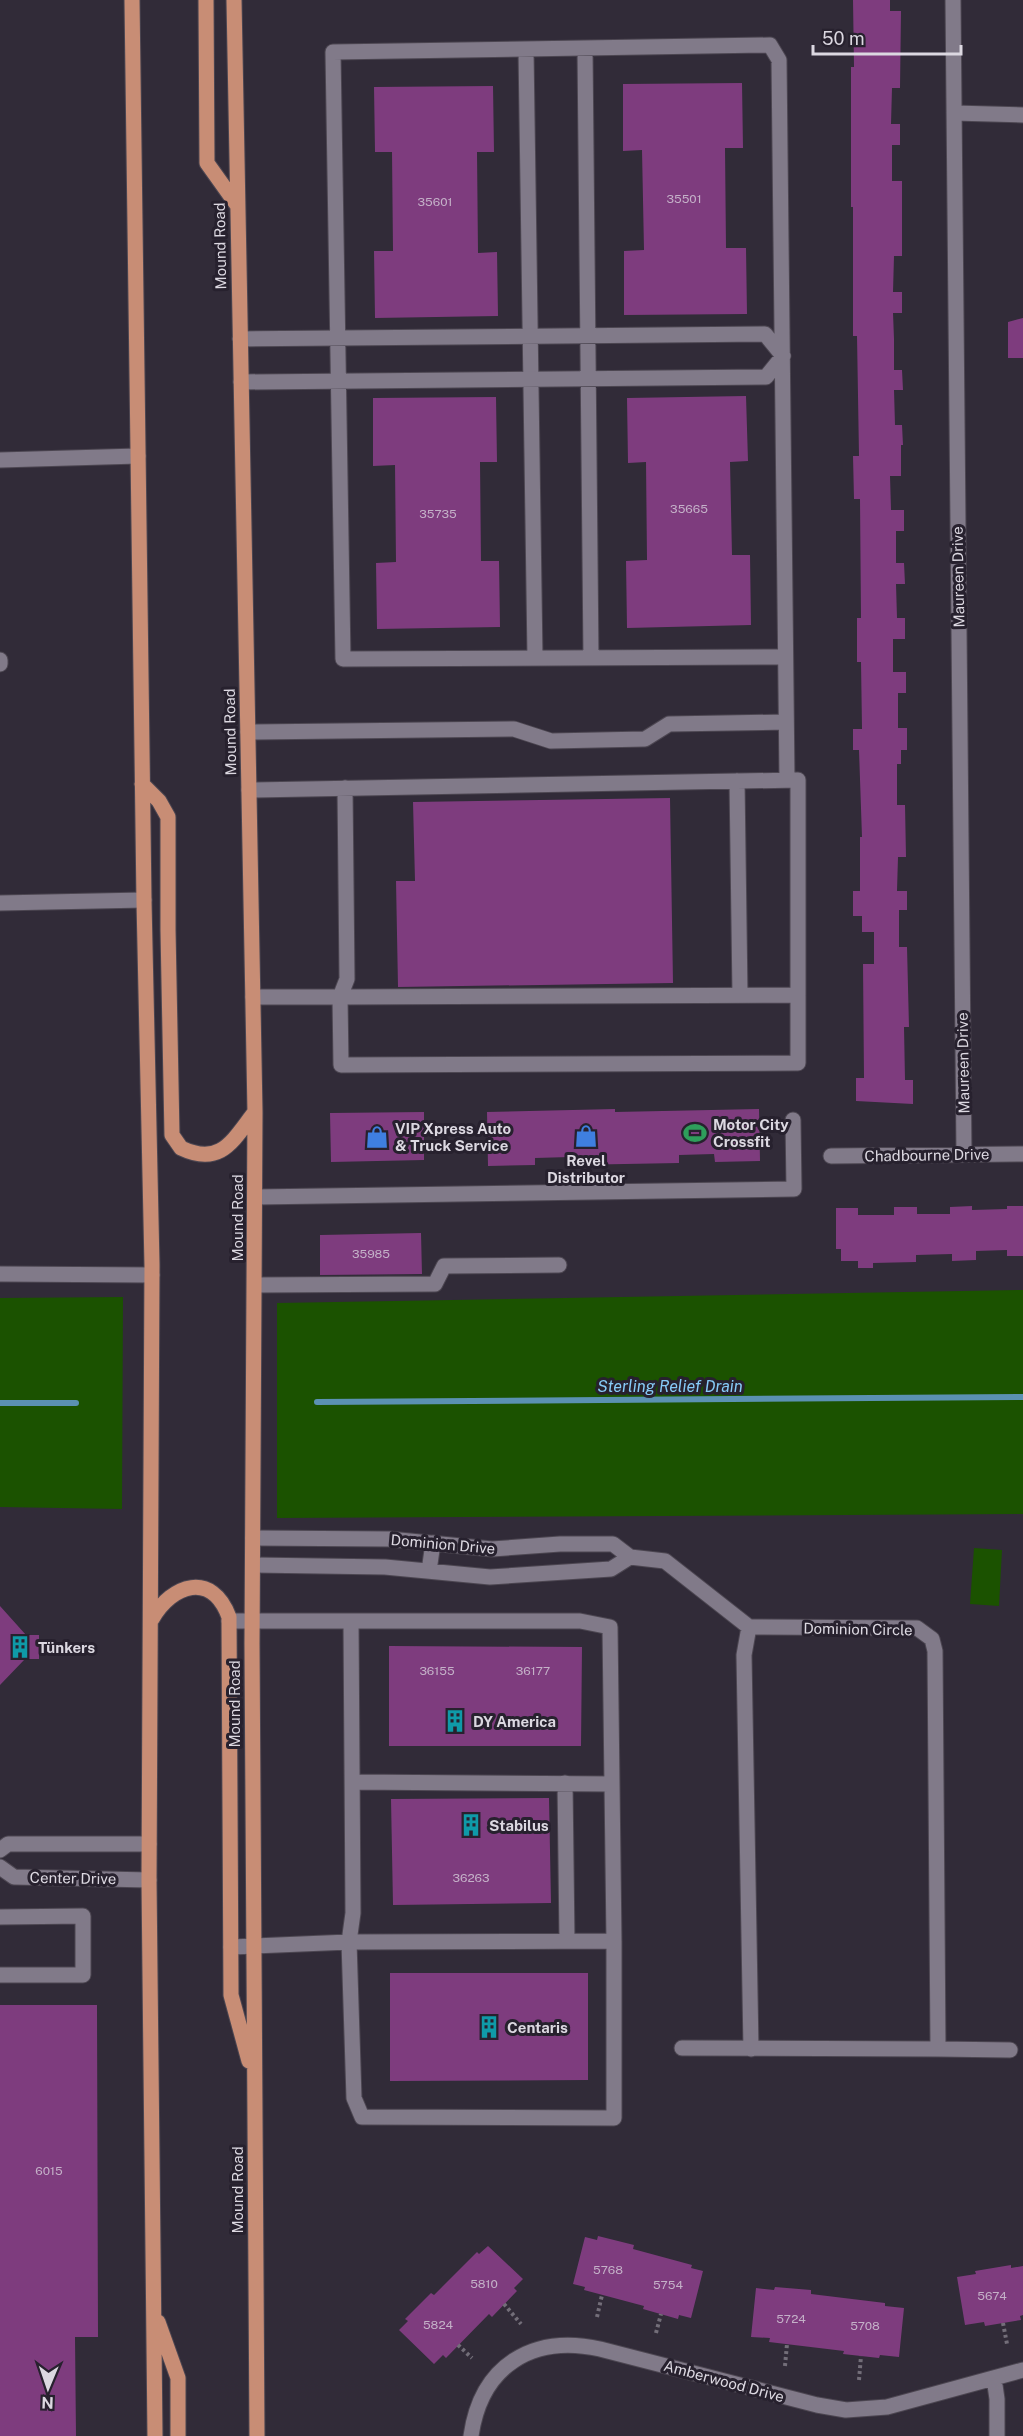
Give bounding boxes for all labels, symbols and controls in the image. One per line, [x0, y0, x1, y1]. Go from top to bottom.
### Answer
scale bar [813, 18, 962, 56]
text: 50 m [822, 28, 865, 49]
house number: 35501 [666, 192, 702, 206]
house number: 35601 [418, 195, 452, 209]
street label: Mound Road [211, 202, 229, 290]
house number: 35665 [670, 502, 708, 516]
house number: 35735 [419, 507, 457, 521]
street label: Maureen Drive [949, 526, 967, 628]
street label: Mound Road [221, 688, 239, 776]
street label: Maureen Drive [954, 1012, 972, 1114]
place label: Motor City Crossfit [713, 1116, 789, 1150]
place label: VIP Xpress Auto & Truck Service [395, 1120, 512, 1154]
sports icon: Motor City Crossfit [682, 1120, 708, 1146]
shop icon: Revel Distributor [573, 1123, 599, 1149]
shop icon: VIP Xpress Auto & Truck Service [364, 1124, 390, 1150]
street label: Chadbourne Drive [864, 1145, 990, 1165]
place label: Revel Distributor [547, 1152, 625, 1186]
street label: Mound Road [229, 1174, 246, 1262]
house number: 35985 [352, 1247, 390, 1261]
water label: Sterling Relief Drain [597, 1377, 743, 1396]
street label: Dominion Drive [390, 1531, 496, 1557]
street label: Dominion Circle [803, 1620, 913, 1638]
building icon: Tünkers [7, 1634, 33, 1660]
place label: Tünkers [38, 1639, 95, 1656]
street label: Mound Road [226, 1660, 243, 1748]
house number: 36155 [419, 1664, 455, 1678]
house number: 36177 [516, 1664, 550, 1678]
building icon: DY America [442, 1708, 468, 1734]
place label: DY America [473, 1713, 556, 1730]
building icon: Stabilus [458, 1812, 484, 1838]
place label: Stabilus [489, 1817, 549, 1834]
street label: Center Drive [30, 1869, 116, 1887]
house number: 36263 [452, 1871, 490, 1885]
building icon: Centaris [476, 2014, 502, 2040]
place label: Centaris [507, 2019, 568, 2036]
street label: Mound Road [229, 2146, 246, 2234]
house number: 6015 [35, 2164, 63, 2178]
house number: 5768 [593, 2263, 623, 2277]
house number: 5810 [470, 2277, 498, 2291]
house number: 5754 [653, 2278, 684, 2292]
house number: 5674 [977, 2289, 1007, 2303]
house number: 5724 [776, 2312, 806, 2326]
house number: 5824 [423, 2318, 454, 2332]
house number: 5708 [850, 2319, 880, 2333]
street label: Amberwood Drive [662, 2357, 786, 2405]
north arrow [18, 2358, 78, 2418]
text: N [41, 2393, 54, 2412]

